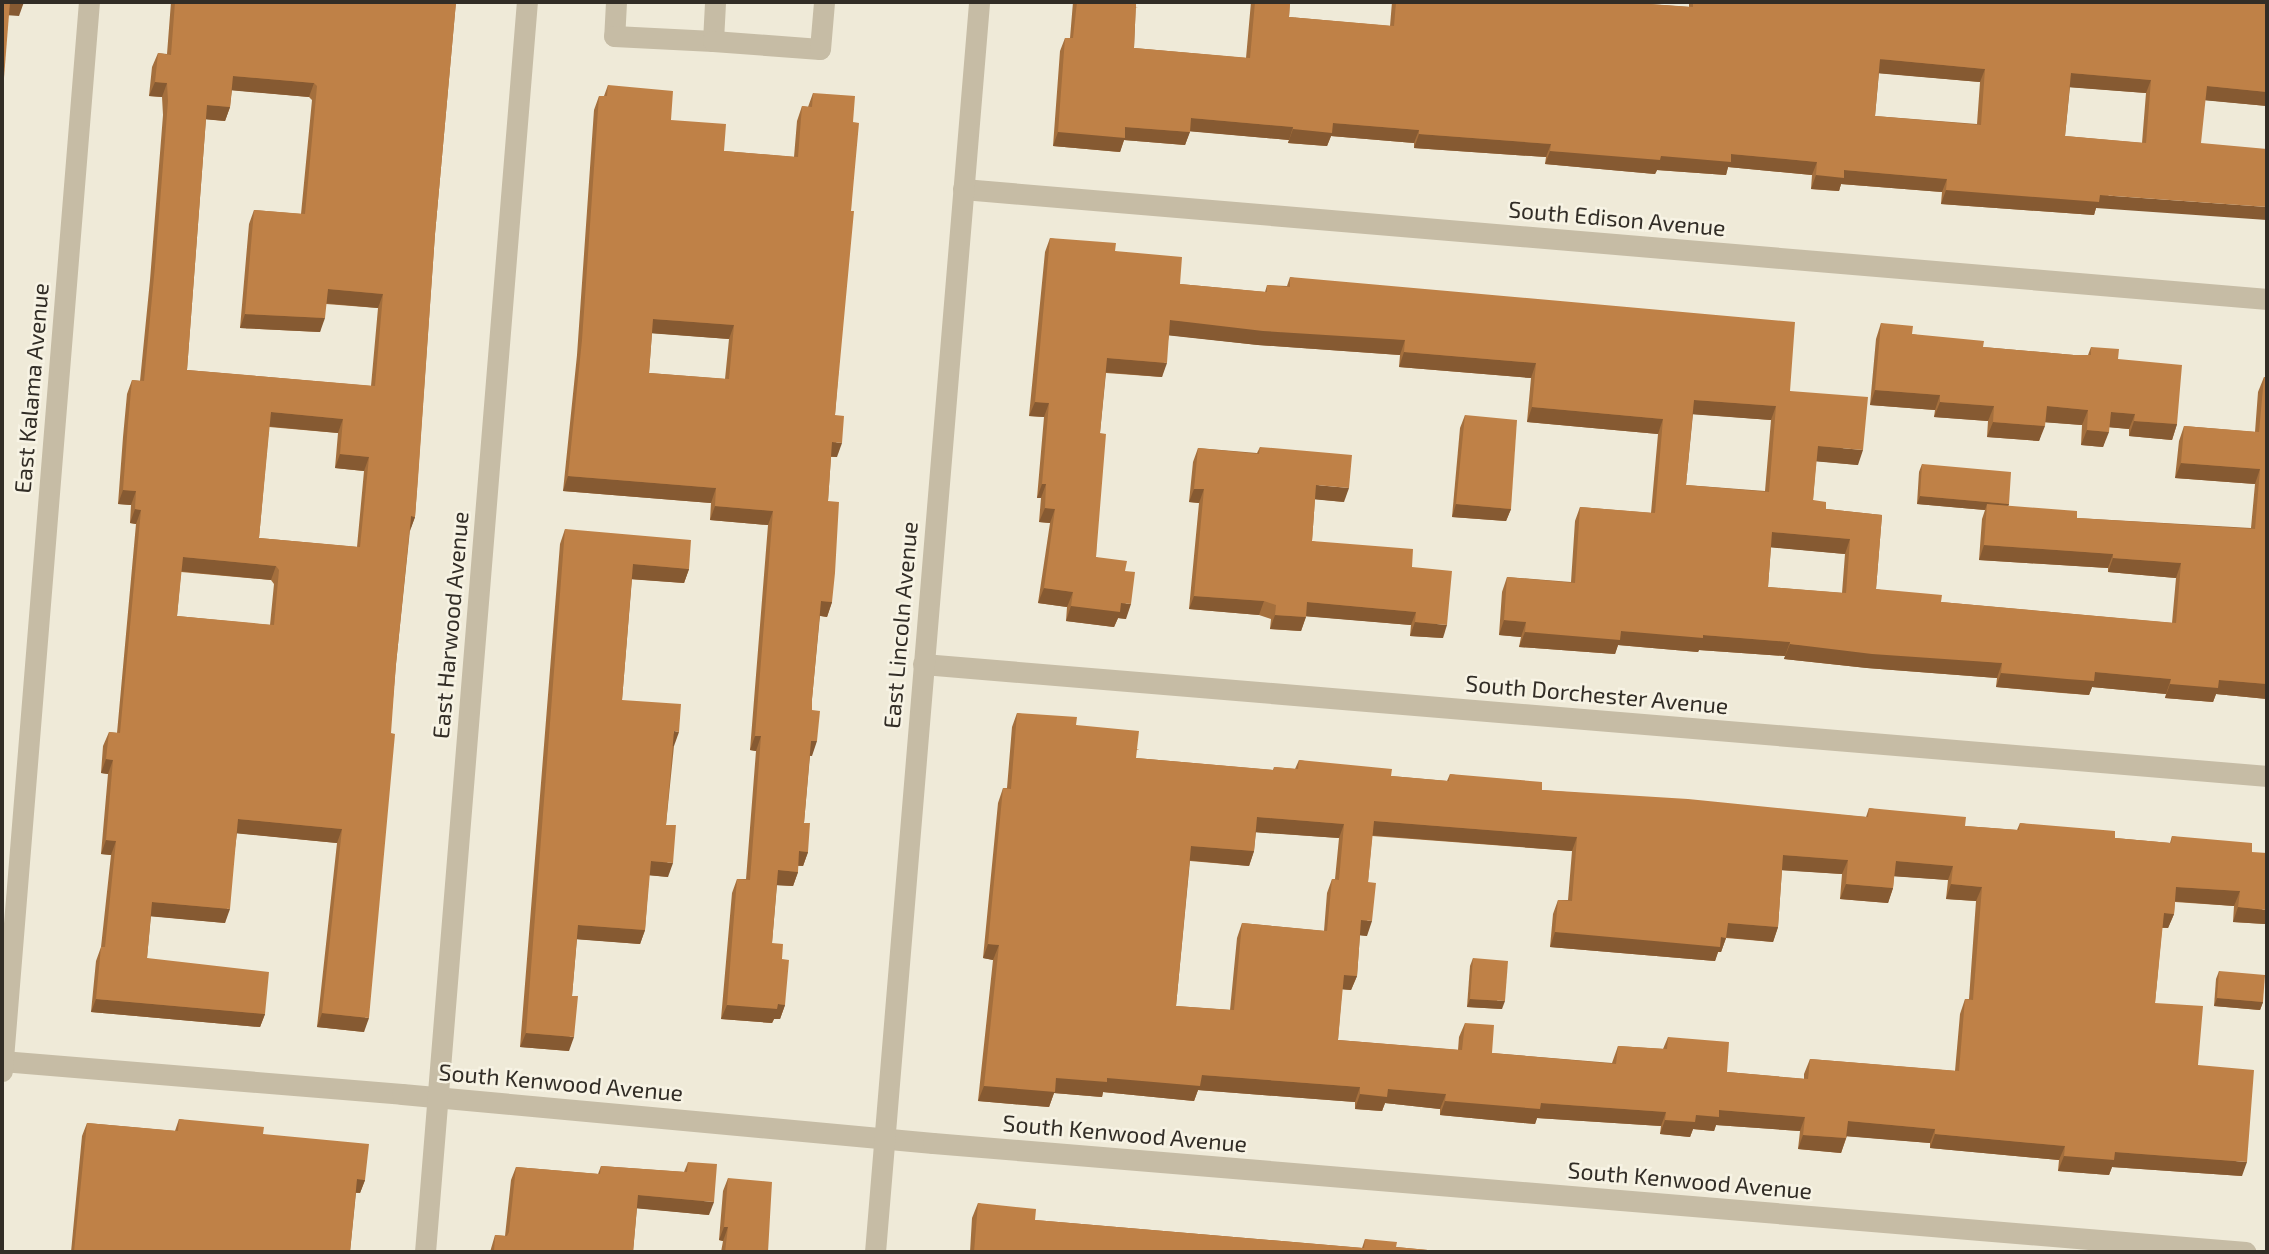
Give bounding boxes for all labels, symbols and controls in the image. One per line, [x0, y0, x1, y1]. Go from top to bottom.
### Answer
street label: South Edison Avenue [1507, 195, 1727, 241]
street label: East Kalama Avenue [8, 281, 54, 495]
street label: East Harwood Avenue [426, 510, 474, 740]
street label: East Lincoln Avenue [877, 520, 923, 730]
street label: South Dorchester Avenue [1464, 669, 1730, 719]
street label: South Kenwood Avenue [437, 1058, 685, 1106]
street label: South Kenwood Avenue [1001, 1109, 1249, 1157]
street label: South Kenwood Avenue [1566, 1156, 1814, 1204]

